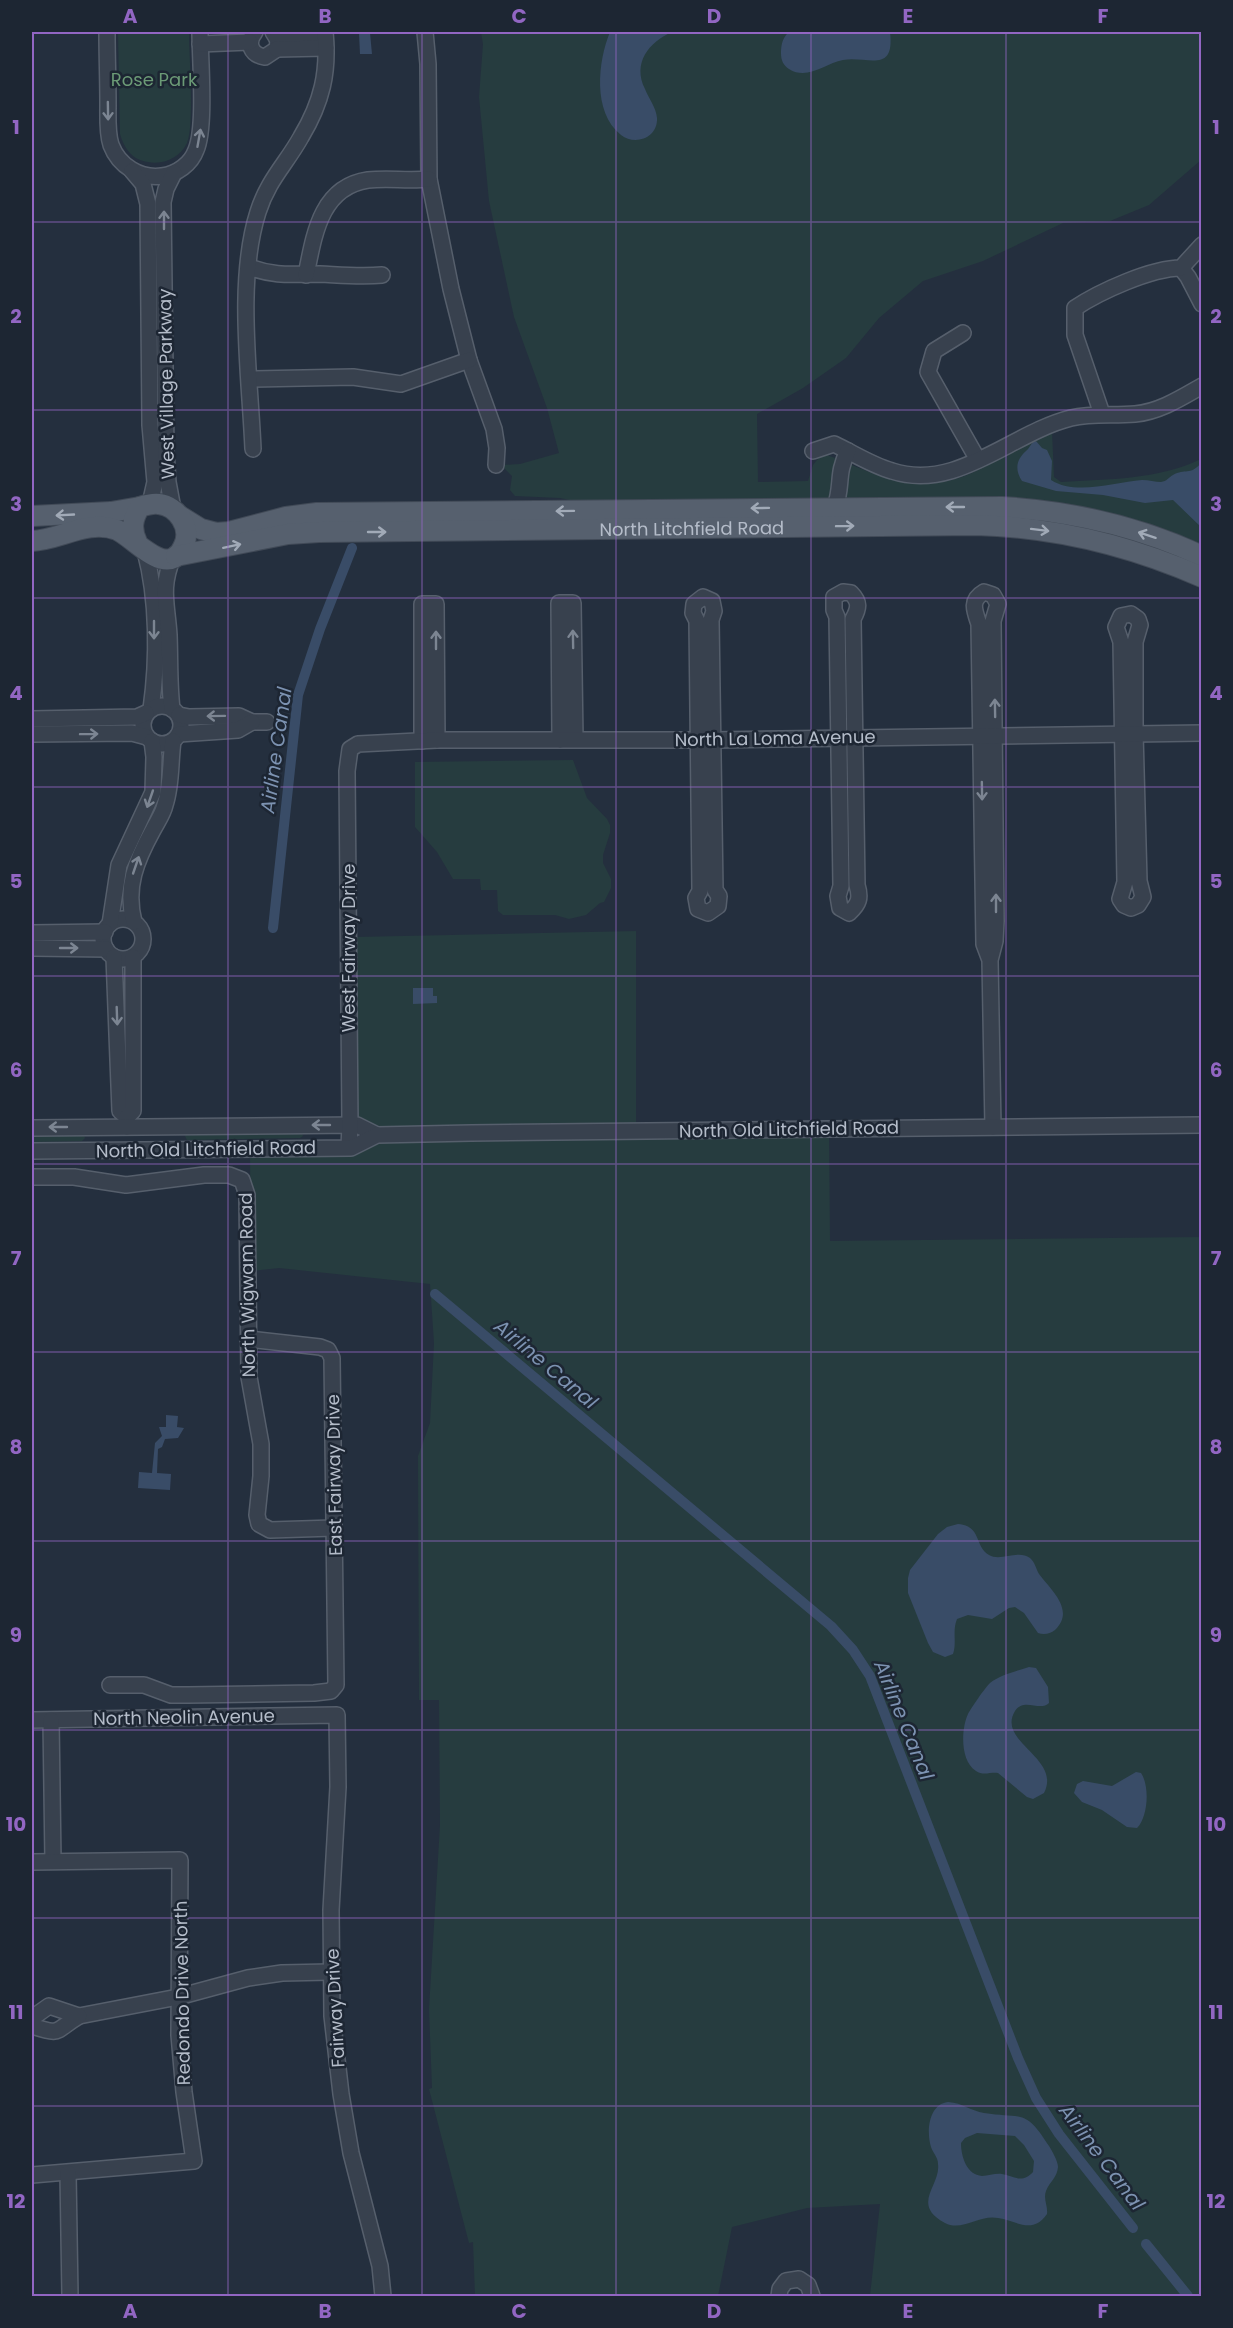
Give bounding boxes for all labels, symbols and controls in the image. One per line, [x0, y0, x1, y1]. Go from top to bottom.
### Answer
text: A [123, 2, 138, 30]
text: B [318, 2, 332, 30]
text: C [511, 2, 527, 30]
text: D [707, 2, 721, 30]
text: E [903, 2, 913, 30]
text: F [1098, 2, 1109, 30]
park label: Rose Park [111, 67, 198, 92]
one-way arrow [102, 100, 114, 120]
text: 1 [12, 113, 20, 141]
text: 1 [1212, 113, 1220, 141]
one-way arrow [194, 128, 205, 148]
one-way arrow [158, 211, 169, 231]
street label: West Village Parkway [152, 288, 180, 480]
text: 2 [10, 302, 22, 330]
text: 2 [1210, 302, 1222, 330]
text: 3 [10, 490, 22, 518]
text: 3 [1210, 490, 1222, 518]
one-way arrow [946, 501, 966, 512]
one-way arrow [751, 503, 771, 514]
one-way arrow [556, 505, 576, 517]
one-way arrow [56, 509, 76, 520]
street label: North Litchfield Road [599, 515, 784, 542]
one-way arrow [835, 520, 855, 532]
one-way arrow [1030, 524, 1050, 535]
one-way arrow [367, 526, 387, 538]
one-way arrow [1138, 529, 1157, 540]
one-way arrow [222, 540, 241, 552]
one-way arrow [148, 619, 160, 639]
one-way arrow [568, 629, 579, 649]
one-way arrow [430, 630, 442, 650]
text: 4 [9, 679, 23, 707]
text: 4 [1209, 679, 1223, 707]
water label: Airline Canal [253, 685, 299, 816]
one-way arrow [989, 698, 1001, 718]
one-way arrow [206, 710, 226, 722]
street label: North La Loma Avenue [674, 724, 876, 752]
one-way arrow [79, 728, 99, 739]
one-way arrow [976, 781, 988, 801]
one-way arrow [143, 789, 154, 808]
one-way arrow [131, 856, 142, 875]
street label: West Fairway Drive [336, 864, 361, 1032]
text: 5 [10, 867, 23, 895]
text: 5 [1210, 867, 1223, 895]
one-way arrow [990, 893, 1002, 913]
one-way arrow [58, 942, 78, 954]
one-way arrow [111, 1005, 122, 1025]
text: 6 [10, 1056, 22, 1084]
text: 6 [1210, 1056, 1222, 1084]
street label: North Old Litchfield Road [679, 1115, 899, 1143]
one-way arrow [311, 1119, 331, 1131]
one-way arrow [49, 1121, 69, 1133]
street label: North Old Litchfield Road [96, 1135, 316, 1163]
street label: North Wigwam Road [233, 1192, 261, 1378]
text: 7 [11, 1244, 22, 1272]
text: 7 [1211, 1244, 1222, 1272]
water label: Airline Canal [488, 1312, 604, 1416]
street label: East Fairway Drive [320, 1394, 348, 1556]
text: 8 [10, 1433, 22, 1461]
text: 8 [1210, 1433, 1222, 1461]
text: 9 [10, 1621, 22, 1649]
text: 9 [1210, 1621, 1222, 1649]
water label: Airline Canal [867, 1655, 941, 1784]
street label: North Neolin Avenue [93, 1703, 275, 1731]
text: 10 [6, 1810, 26, 1838]
text: 10 [1206, 1810, 1226, 1838]
street label: Redondo Drive North [168, 1900, 196, 2086]
street label: Fairway Drive [319, 1948, 351, 2068]
text: 11 [8, 1998, 24, 2026]
text: 11 [1208, 1998, 1224, 2026]
water label: Airline Canal [1052, 2097, 1151, 2216]
text: 12 [7, 2187, 25, 2215]
text: 12 [1207, 2187, 1225, 2215]
text: A [123, 2297, 138, 2325]
text: B [318, 2297, 332, 2325]
text: C [511, 2297, 527, 2325]
text: D [707, 2297, 721, 2325]
text: E [903, 2297, 913, 2325]
text: F [1098, 2297, 1109, 2325]

